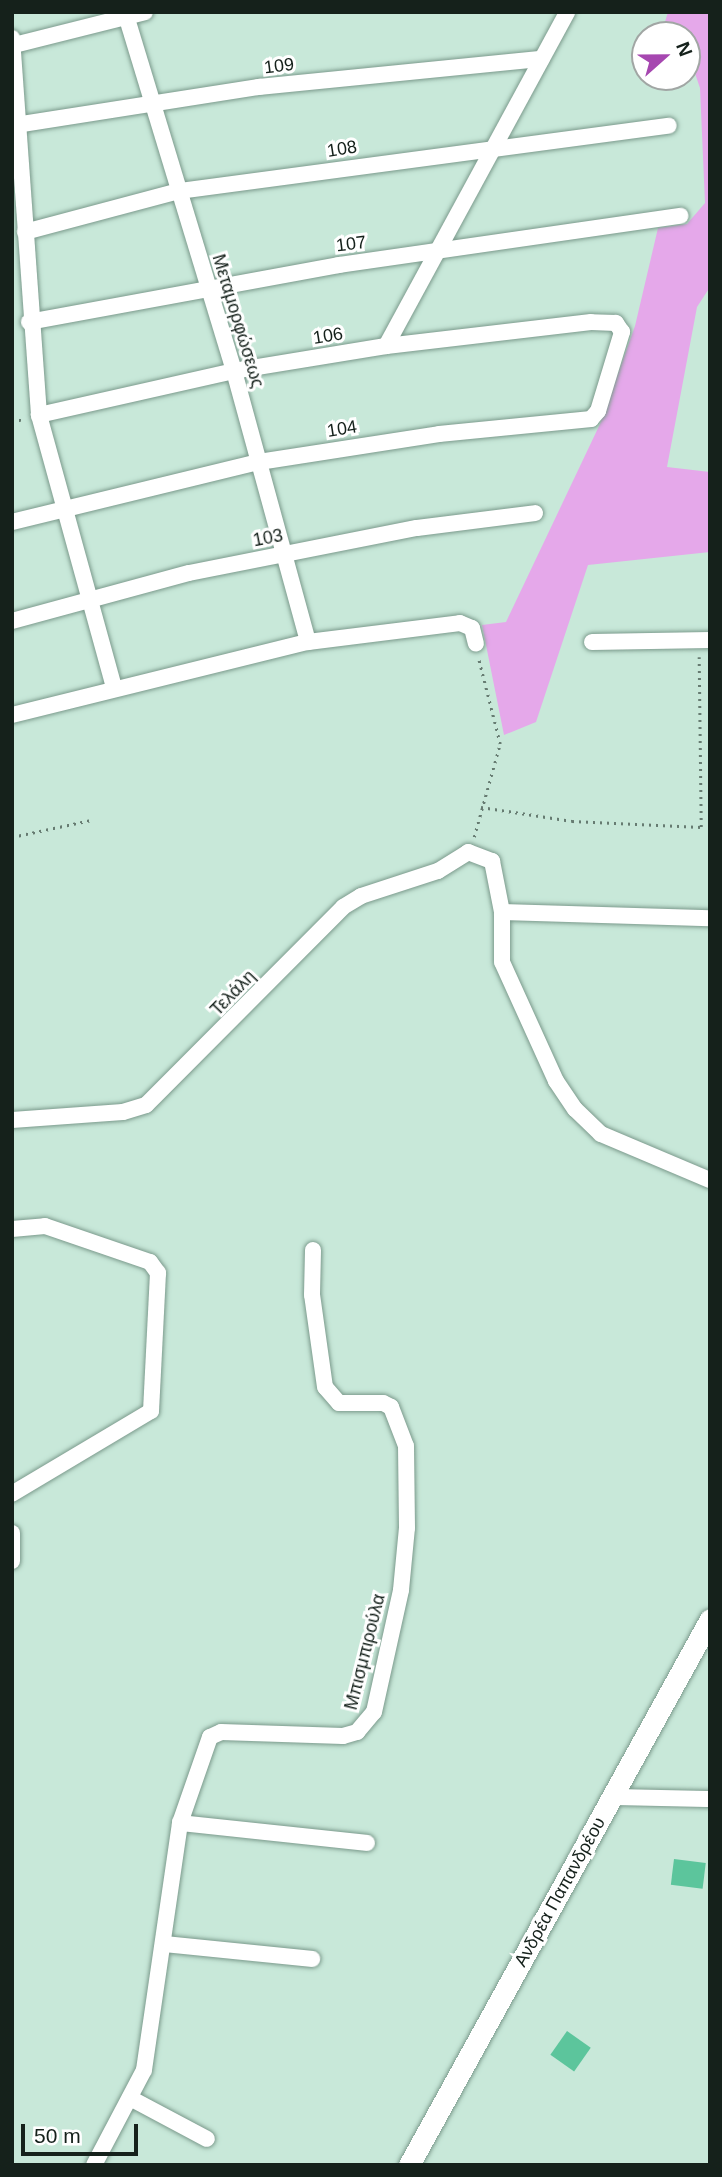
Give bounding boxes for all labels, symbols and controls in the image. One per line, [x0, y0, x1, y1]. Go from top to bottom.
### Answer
north arrow [631, 21, 701, 91]
text: N [672, 39, 696, 59]
street label: 109 [263, 53, 295, 79]
street label: 108 [325, 136, 359, 162]
street label: 107 [335, 231, 367, 257]
street label: Μεταμορφώσεως [207, 252, 269, 390]
street label: 106 [311, 323, 345, 349]
street label: 104 [325, 416, 359, 442]
street label: 103 [251, 525, 285, 551]
street label: Τελάλη [206, 966, 260, 1020]
street label: Μπισμπιρούλα [340, 1592, 390, 1712]
street label: Ανδρέα Παπανδρέου [510, 1814, 610, 1970]
scale bar [24, 2110, 142, 2154]
text: 50 m [34, 2124, 81, 2147]

